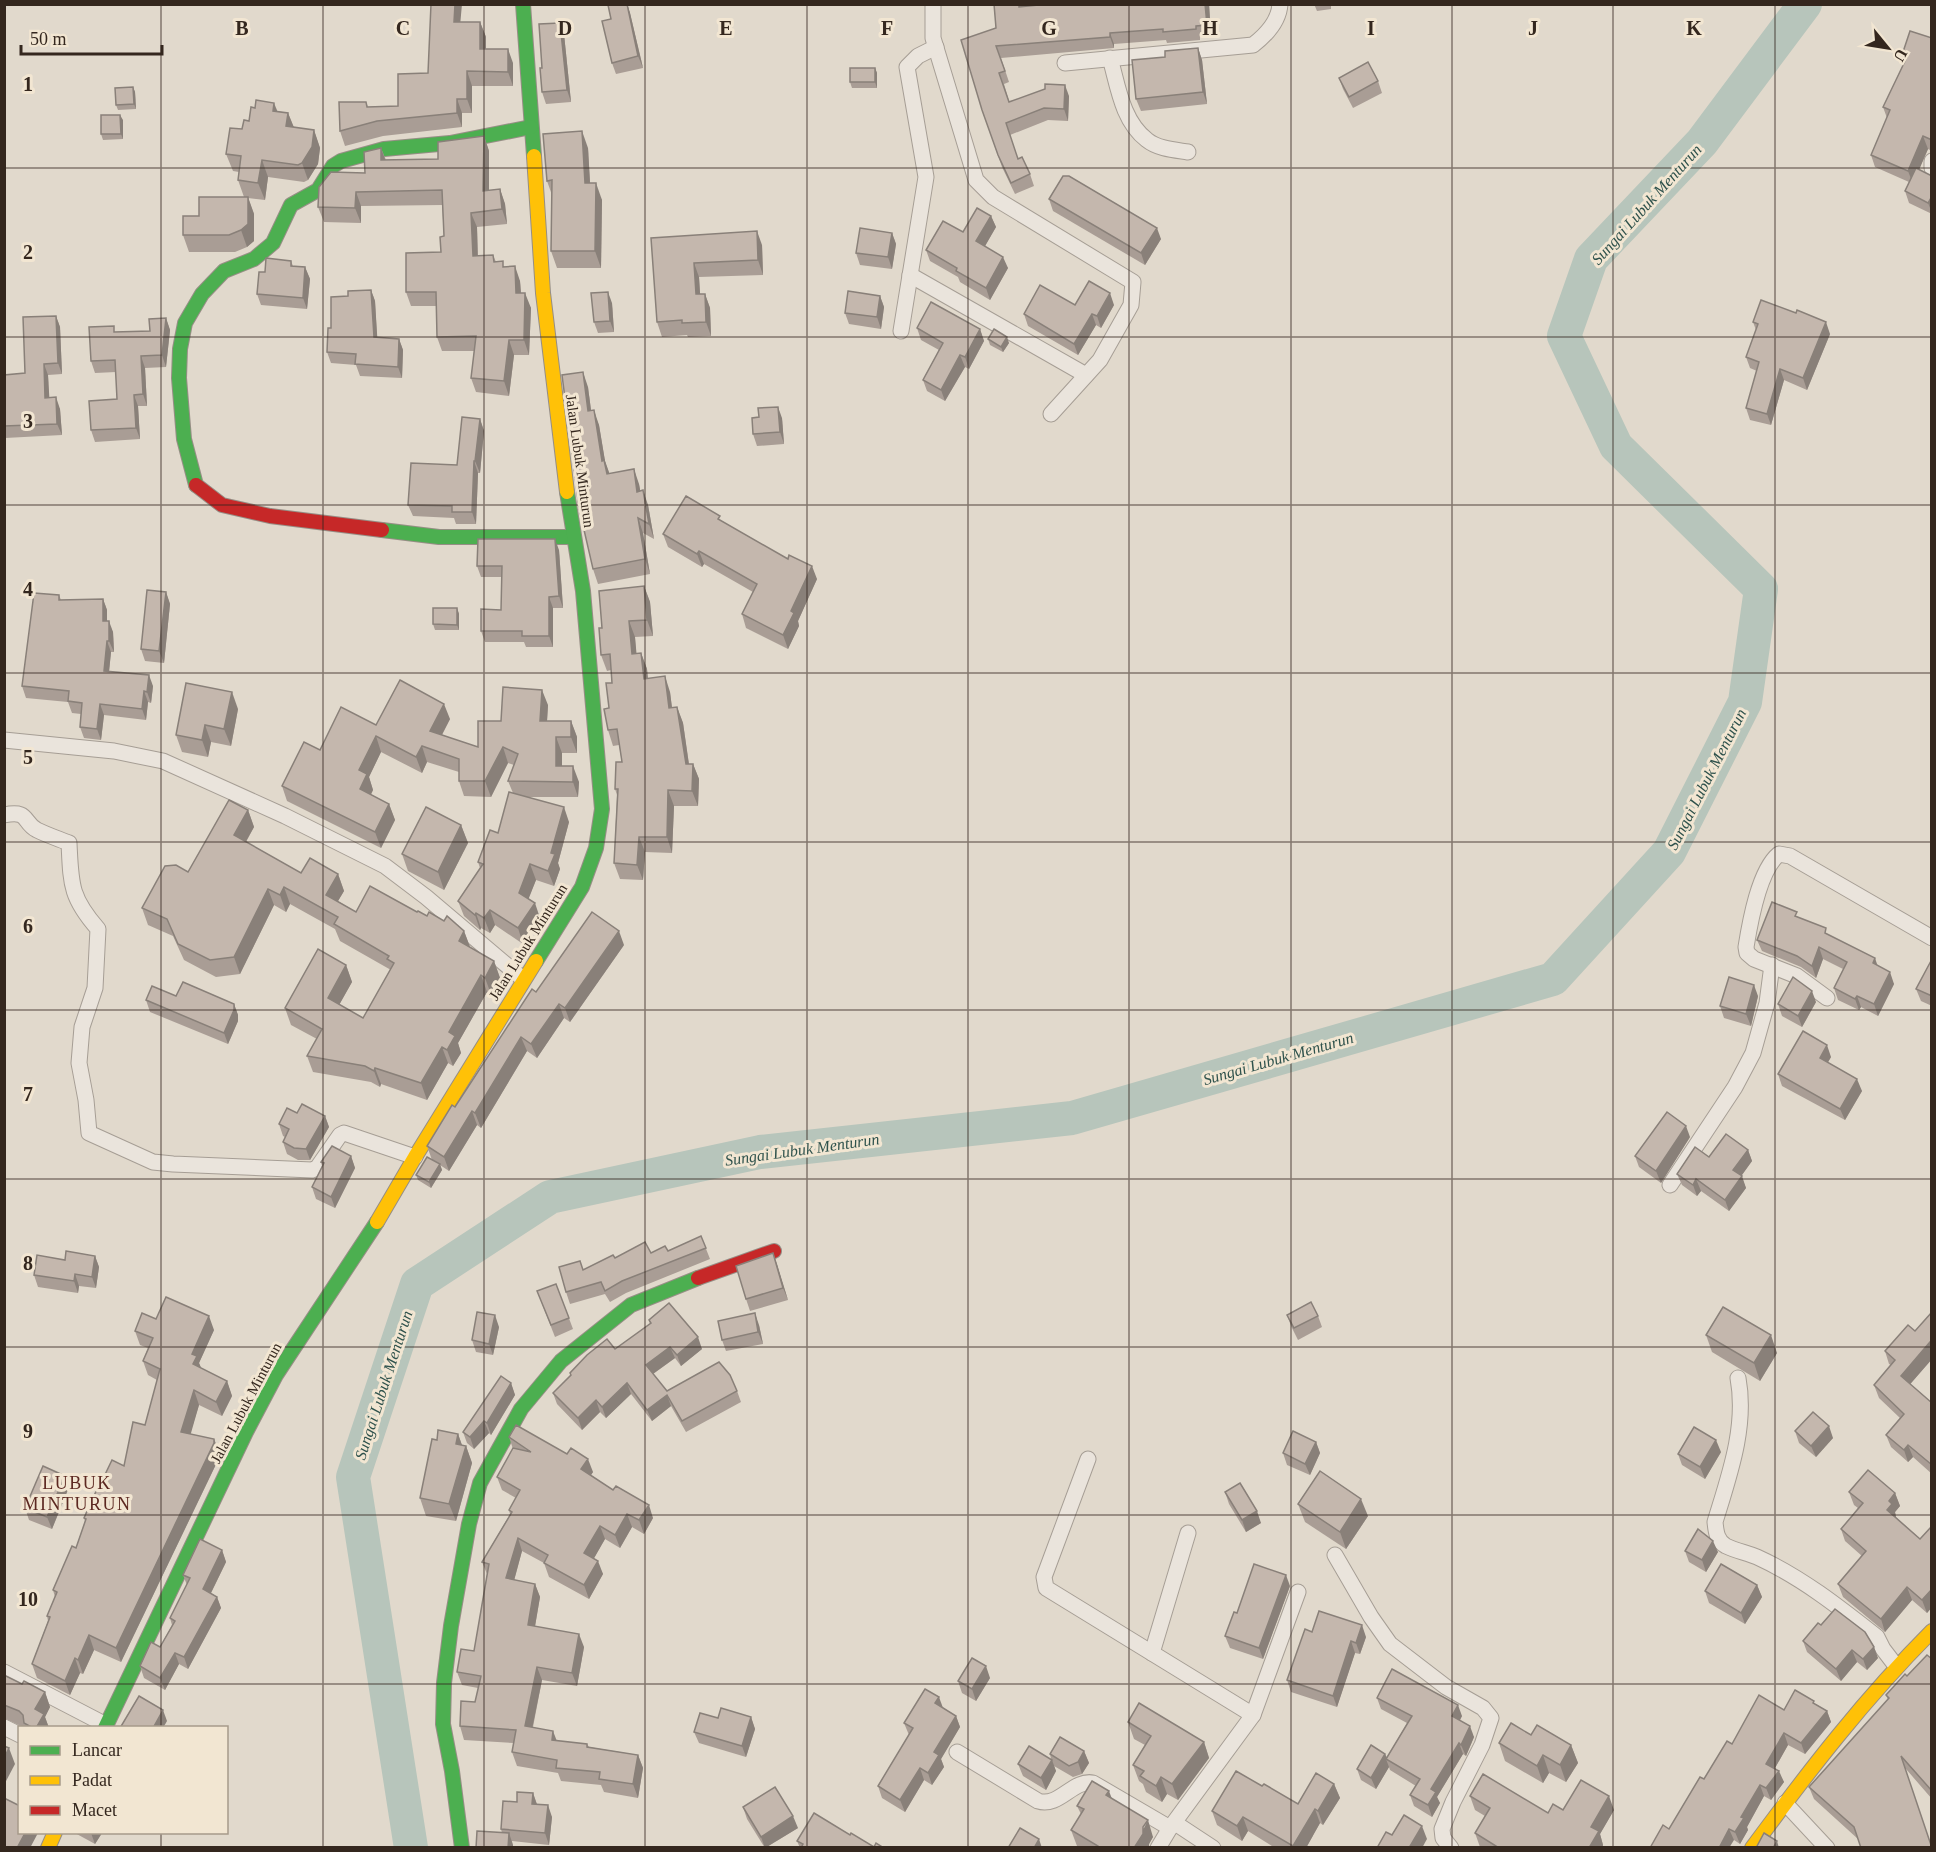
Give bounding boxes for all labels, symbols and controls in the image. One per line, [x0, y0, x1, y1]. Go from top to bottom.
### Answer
text: B [235, 17, 249, 39]
text: C [396, 17, 410, 39]
text: D [558, 17, 572, 39]
text: E [719, 17, 733, 39]
text: F [881, 17, 893, 39]
text: G [1041, 17, 1057, 39]
text: H [1202, 17, 1218, 39]
text: I [1367, 17, 1375, 39]
text: J [1528, 17, 1538, 39]
text: K [1686, 17, 1702, 39]
scale bar [21, 18, 162, 56]
north arrow [1858, 18, 1918, 78]
text: 50 m [30, 29, 67, 49]
text: U [1890, 46, 1911, 65]
text: 1 [23, 73, 33, 95]
water label: Sungai Lubuk Menturun [1588, 141, 1705, 268]
text: 2 [23, 241, 33, 263]
street label: Jalan Lubuk Minturun [563, 393, 597, 529]
text: 3 [23, 410, 33, 432]
text: 4 [23, 578, 33, 600]
water label: Sungai Lubuk Menturun [1664, 706, 1750, 853]
text: 5 [23, 746, 33, 768]
street label: Jalan Lubuk Minturun [486, 880, 571, 1003]
text: 6 [23, 915, 33, 937]
water label: Sungai Lubuk Menturun [1201, 1029, 1356, 1089]
text: 7 [23, 1083, 33, 1105]
water label: Sungai Lubuk Menturun [724, 1130, 880, 1170]
text: 8 [23, 1252, 33, 1274]
water label: Sungai Lubuk Menturun [351, 1309, 417, 1462]
street label: Jalan Lubuk Minturun [207, 1340, 285, 1466]
text: 9 [23, 1420, 33, 1442]
district label: LUBUK MINTURUN [23, 1473, 132, 1514]
text: 10 [18, 1588, 38, 1610]
legend [18, 1726, 228, 1834]
text: Lancar [72, 1740, 122, 1760]
text: Padat [72, 1770, 112, 1790]
text: Macet [72, 1800, 117, 1820]

